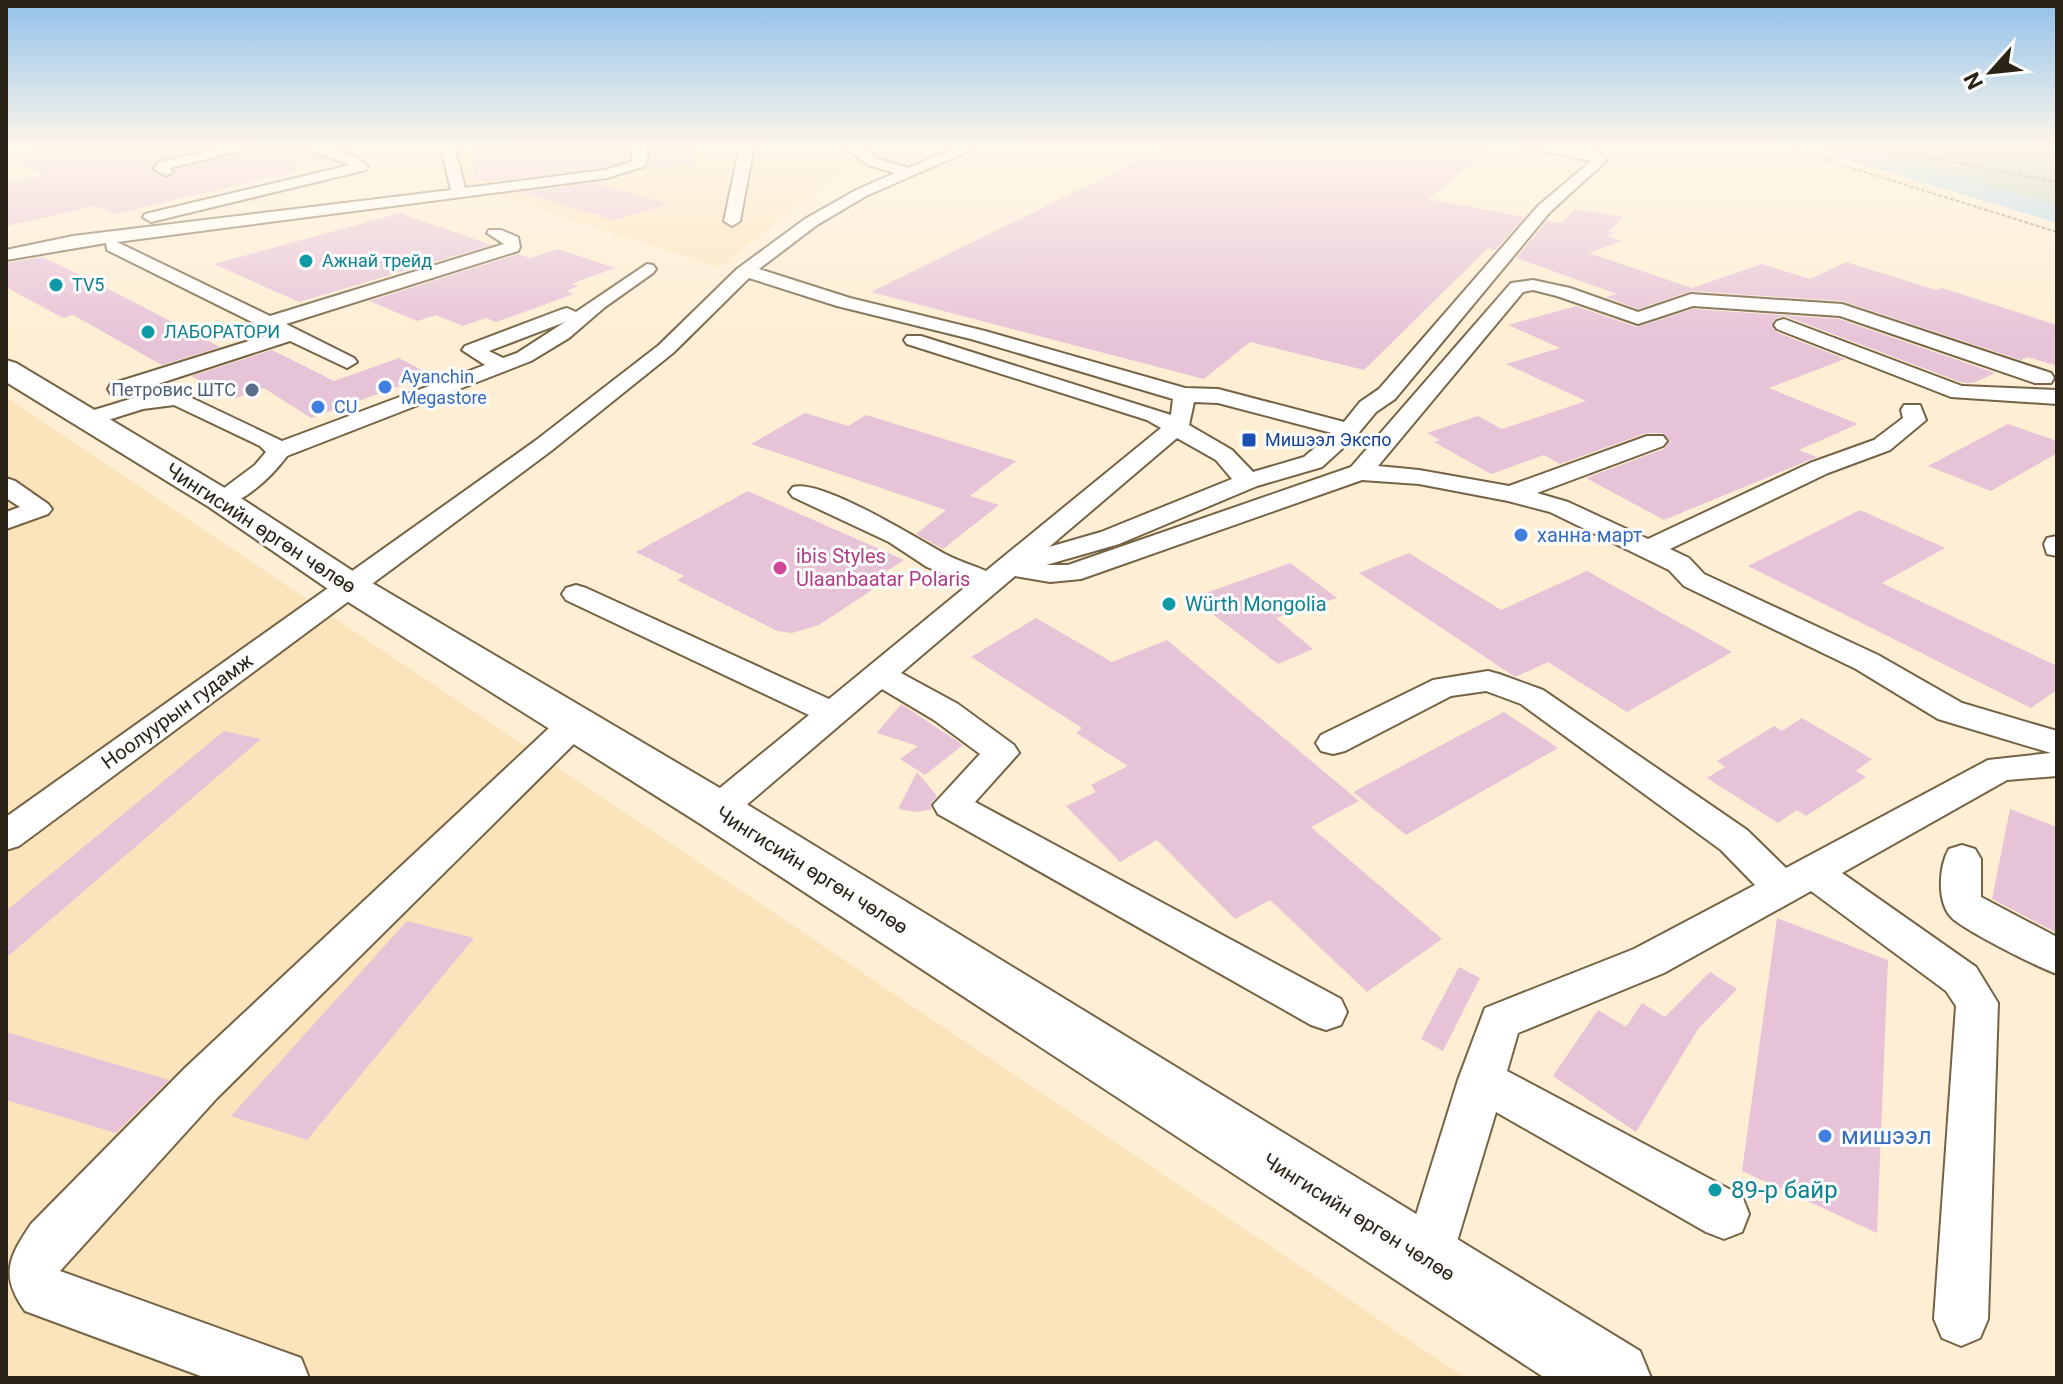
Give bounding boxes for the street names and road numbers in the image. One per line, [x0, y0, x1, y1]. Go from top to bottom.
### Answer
street label: Чингисийн өргөн чөлөө [161, 457, 361, 599]
street label: Ноолуурын гудамж [97, 648, 258, 774]
street label: Чингисийн өргөн чөлөө [712, 801, 912, 939]
street label: Чингисийн өргөн чөлөө [1259, 1148, 1459, 1286]

